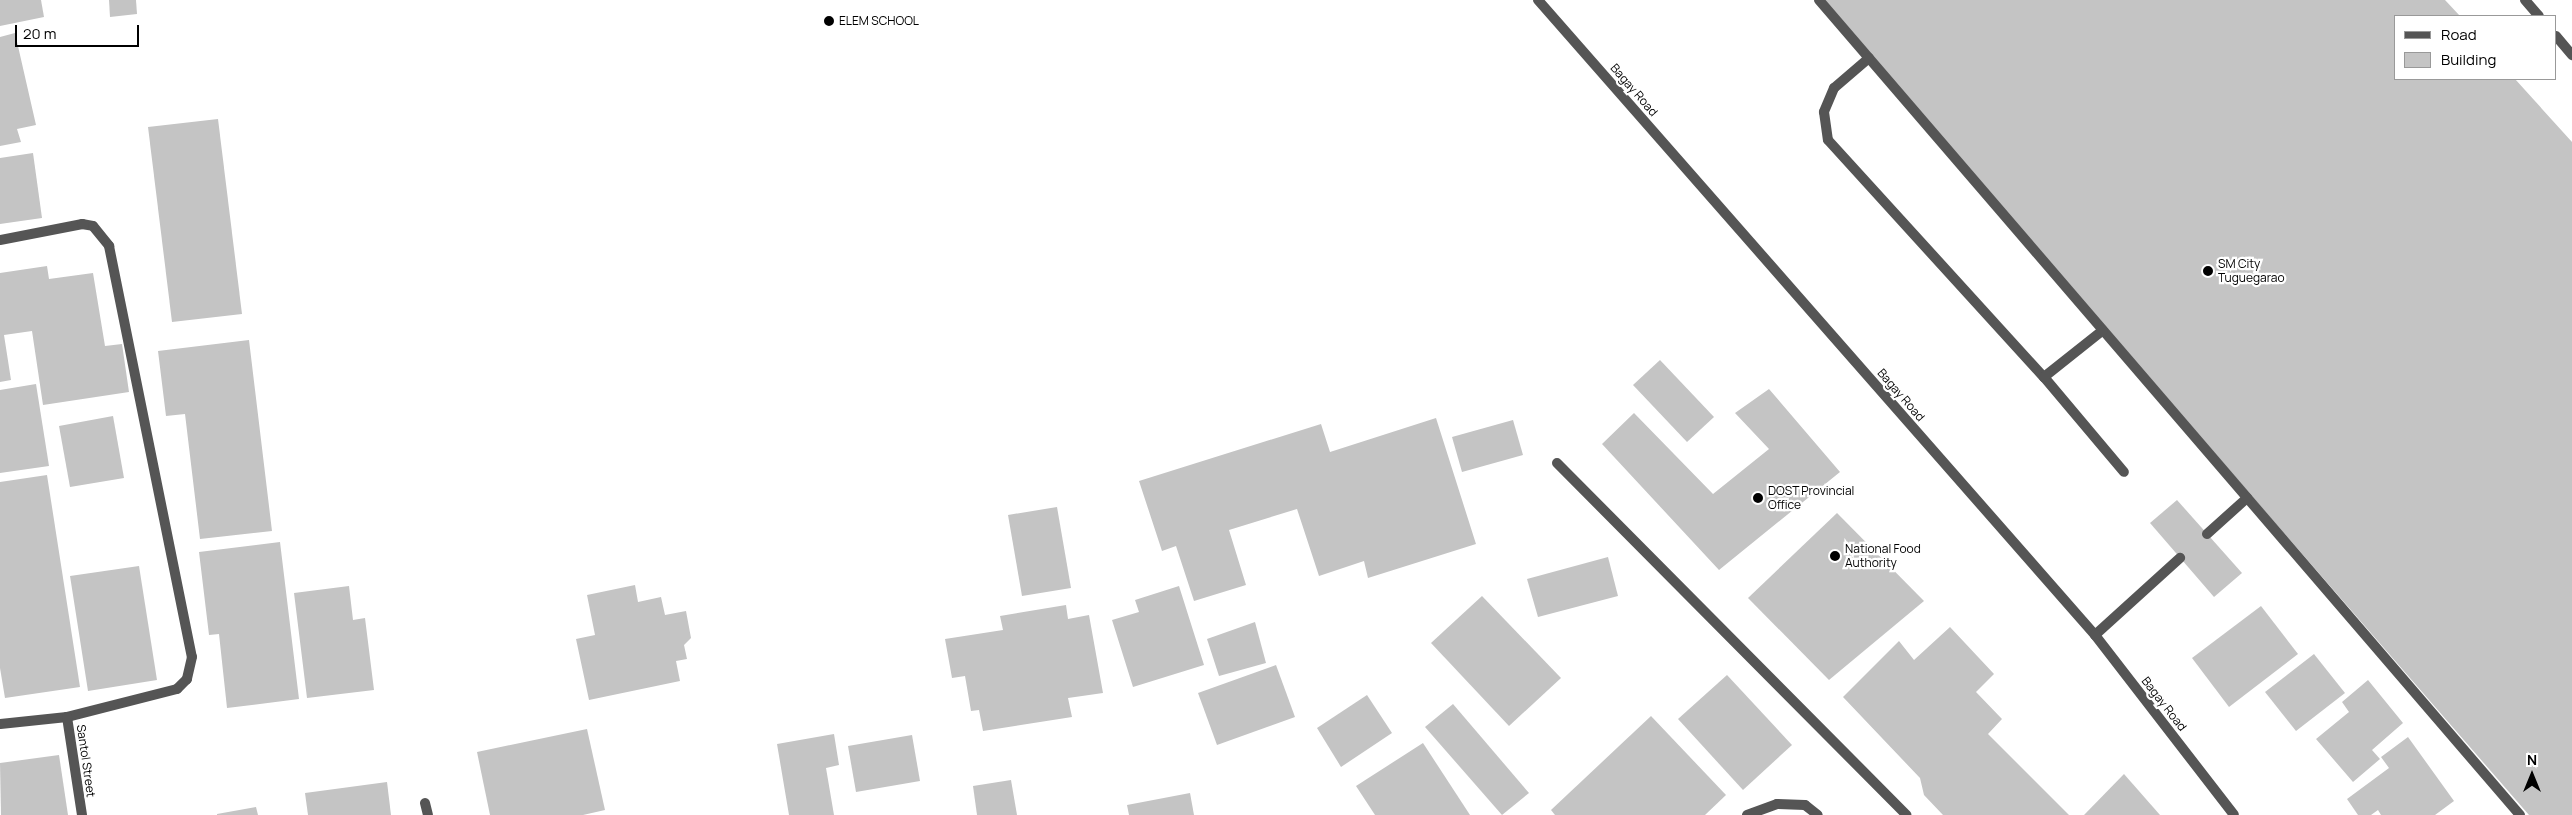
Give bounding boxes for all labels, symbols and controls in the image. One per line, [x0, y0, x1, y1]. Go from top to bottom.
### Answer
place label: ELEM SCHOOL [839, 14, 919, 28]
scale bar [18, 15, 141, 47]
marker: ELEM SCHOOL [823, 15, 835, 27]
legend [2394, 15, 2557, 80]
text: 20 m [23, 23, 56, 44]
text: Road [2441, 24, 2477, 45]
text: Building [2441, 49, 2496, 70]
street label: Bagay Road [1607, 61, 1661, 119]
place label: SM City Tuguegarao [2218, 257, 2285, 285]
marker: SM City Tuguegarao [2202, 265, 2214, 277]
street label: Bagay Road [1874, 366, 1928, 424]
place label: DOST Provincial Office [1768, 484, 1855, 512]
marker: DOST Provincial Office [1752, 492, 1764, 504]
place label: National Food Authority [1845, 542, 1921, 570]
marker: National Food Authority [1829, 550, 1841, 562]
street label: Bagay Road [2138, 674, 2190, 734]
street label: Santol Street [74, 724, 98, 798]
north arrow [2507, 750, 2557, 800]
text: N [2527, 750, 2537, 769]

